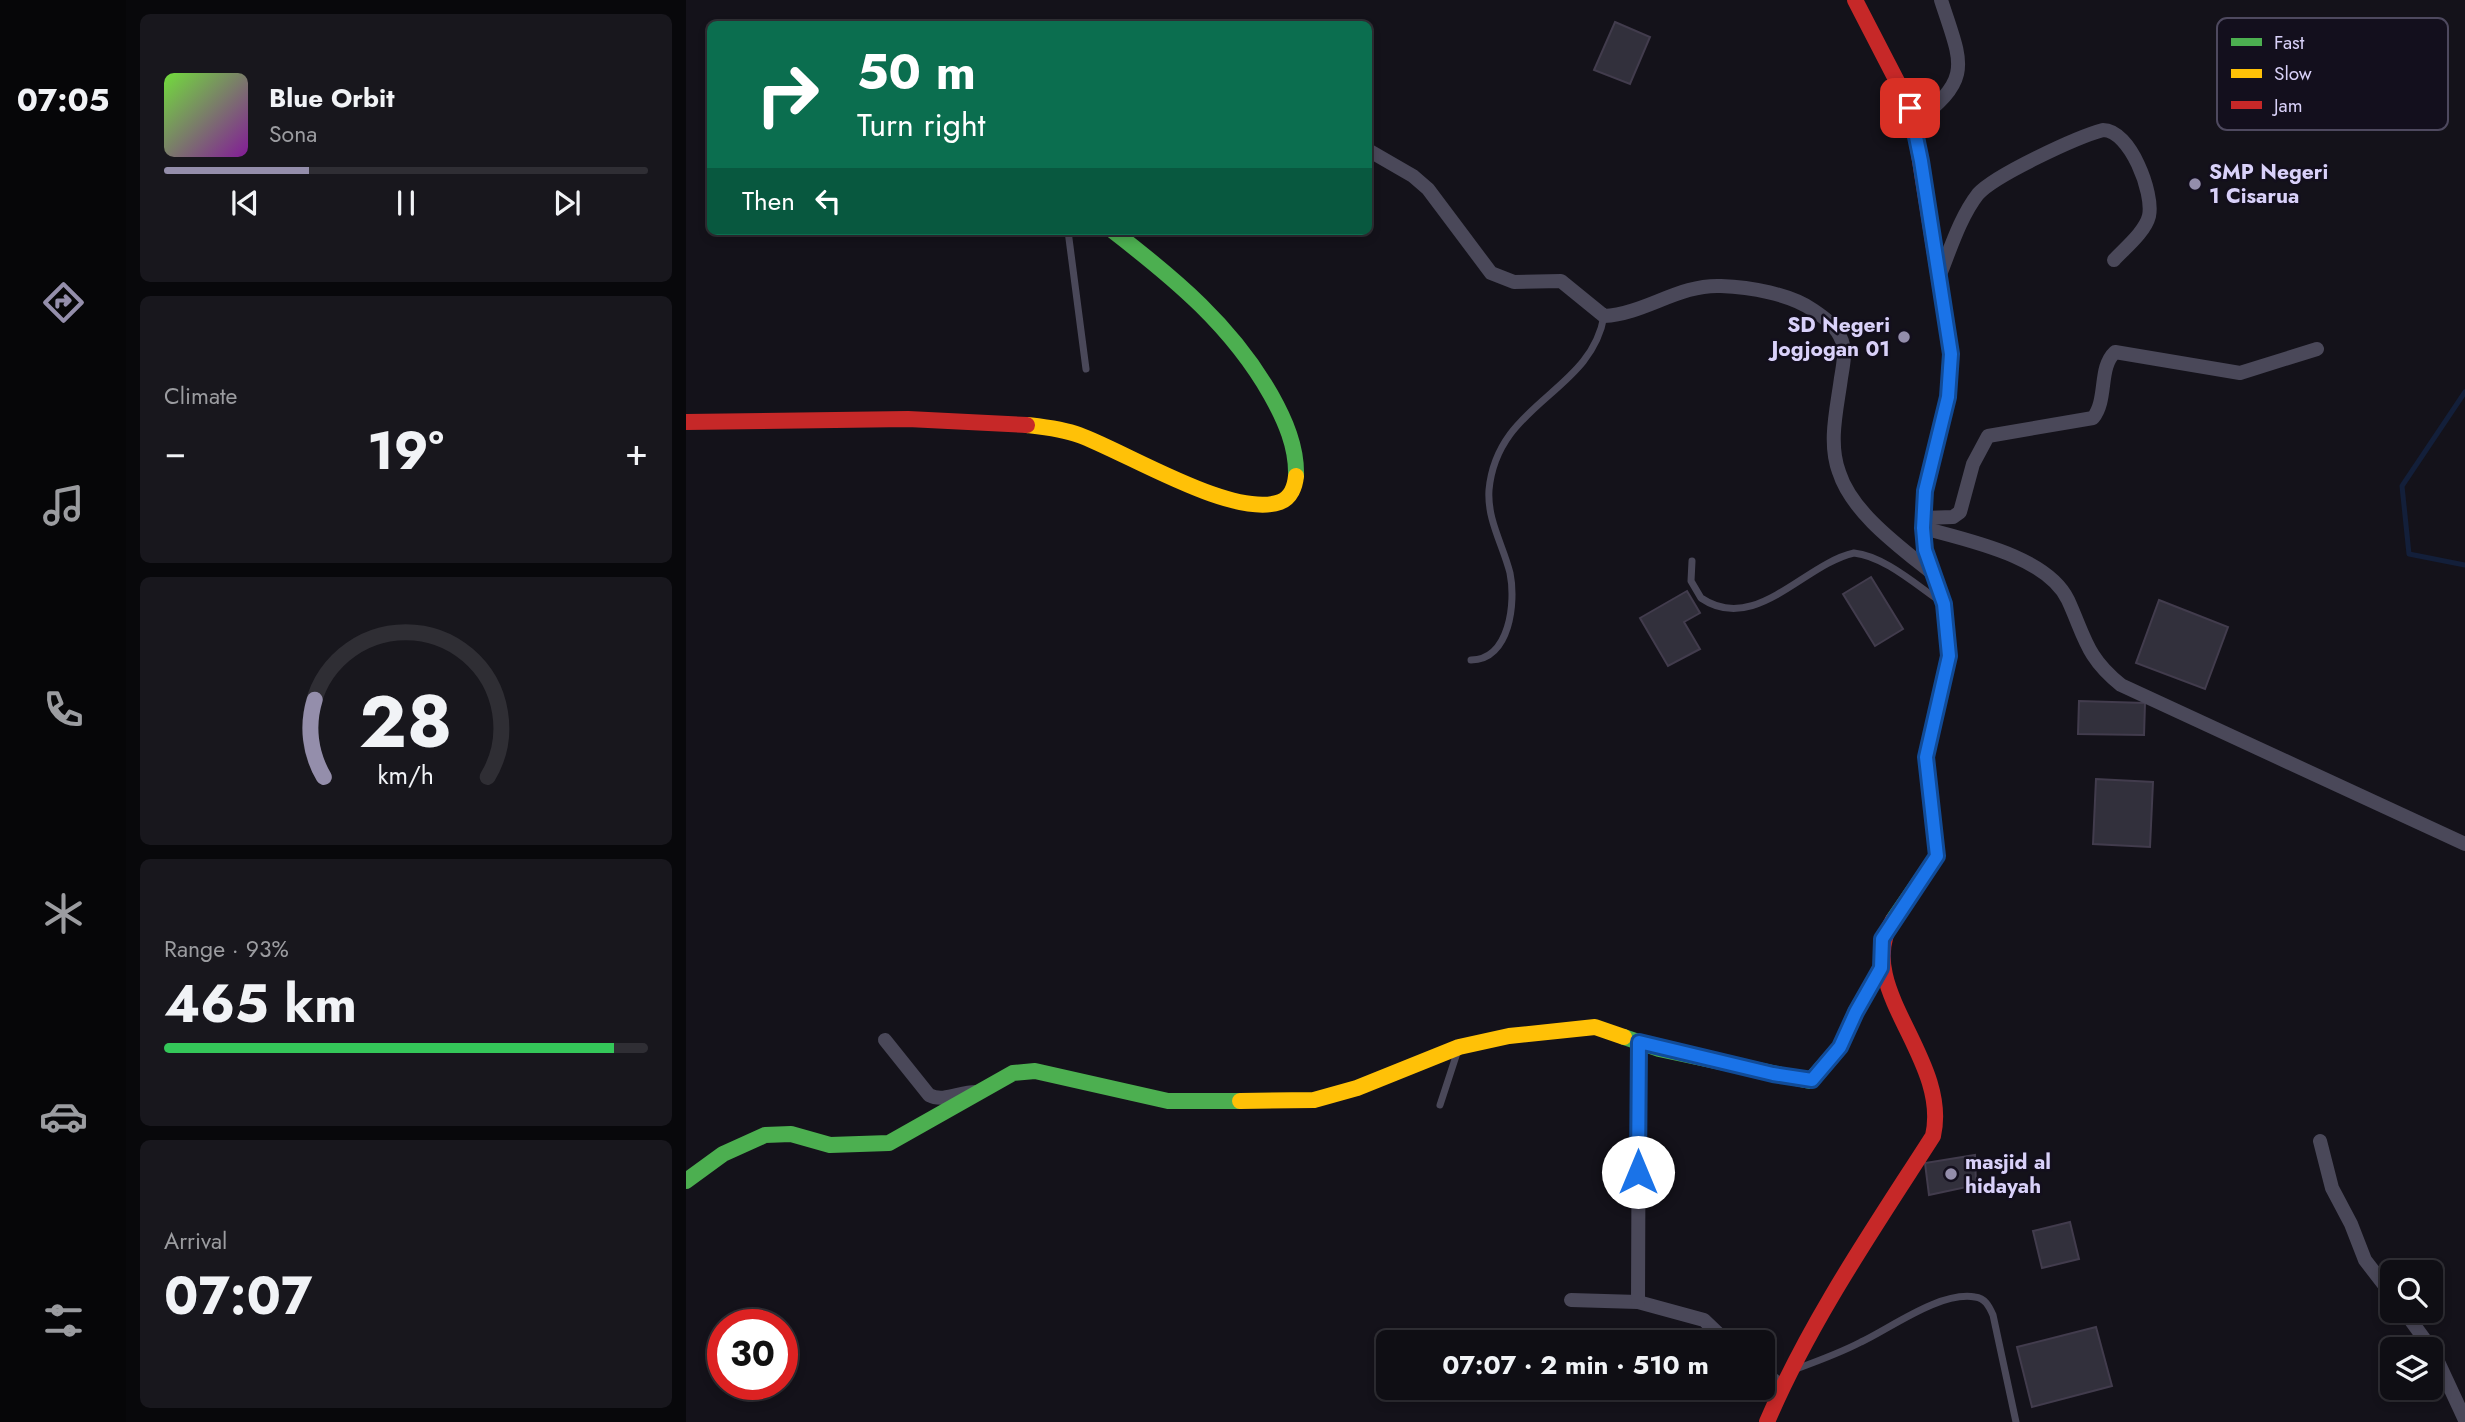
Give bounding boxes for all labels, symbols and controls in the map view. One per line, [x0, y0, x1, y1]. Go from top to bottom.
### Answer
legend [2217, 18, 2448, 130]
text: Fast [2274, 29, 2305, 56]
text: 50 m [857, 37, 976, 107]
icon: right [742, 49, 833, 140]
text: Slow [2274, 60, 2312, 87]
text: 07:05 [17, 77, 109, 123]
pin [1880, 78, 1940, 138]
text: Blue Orbit [269, 79, 394, 117]
icon: arrive [1891, 89, 1929, 127]
text: Jam [2271, 92, 2303, 119]
text: Turn right [857, 102, 986, 148]
text: Sona [269, 117, 317, 151]
place label: SMP Negeri 1 Cisarua [2209, 157, 2328, 211]
marker: SMP Negeri 1 Cisarua [2187, 176, 2203, 192]
text: Then [742, 182, 795, 220]
icon: left [809, 182, 847, 220]
icon: previous [226, 184, 264, 222]
icon: pause [387, 184, 425, 222]
icon: next [548, 184, 586, 222]
icon: directions [39, 278, 88, 327]
place label: SD Negeri Jogjogan 01 [1767, 310, 1890, 364]
marker: SD Negeri Jogjogan 01 [1896, 329, 1912, 345]
text: Climate [164, 379, 237, 413]
text: 19° [367, 413, 444, 489]
text: − [164, 424, 186, 479]
text: + [625, 424, 648, 479]
icon: music [39, 481, 88, 530]
text: 28 [359, 669, 453, 774]
icon: phone [39, 685, 88, 734]
text: km/h [378, 757, 434, 793]
icon: climate [39, 889, 88, 938]
text: Range · 93% [164, 932, 289, 966]
text: 465 km [164, 966, 357, 1042]
icon: car [39, 1092, 88, 1141]
position arrow [1601, 1135, 1675, 1209]
place label: masjid al hidayah [1965, 1147, 2051, 1201]
marker: masjid al hidayah [1943, 1166, 1959, 1182]
text: Arrival [164, 1224, 227, 1258]
text: 07:07 [164, 1258, 312, 1334]
map controls [2380, 1260, 2443, 1400]
button: search [2380, 1260, 2443, 1323]
icon: filters [39, 1296, 88, 1345]
speed limit sign: 30 [707, 1309, 798, 1400]
button: layers [2380, 1337, 2443, 1400]
text: 07:07 · 2 min · 510 m [1442, 1346, 1709, 1384]

